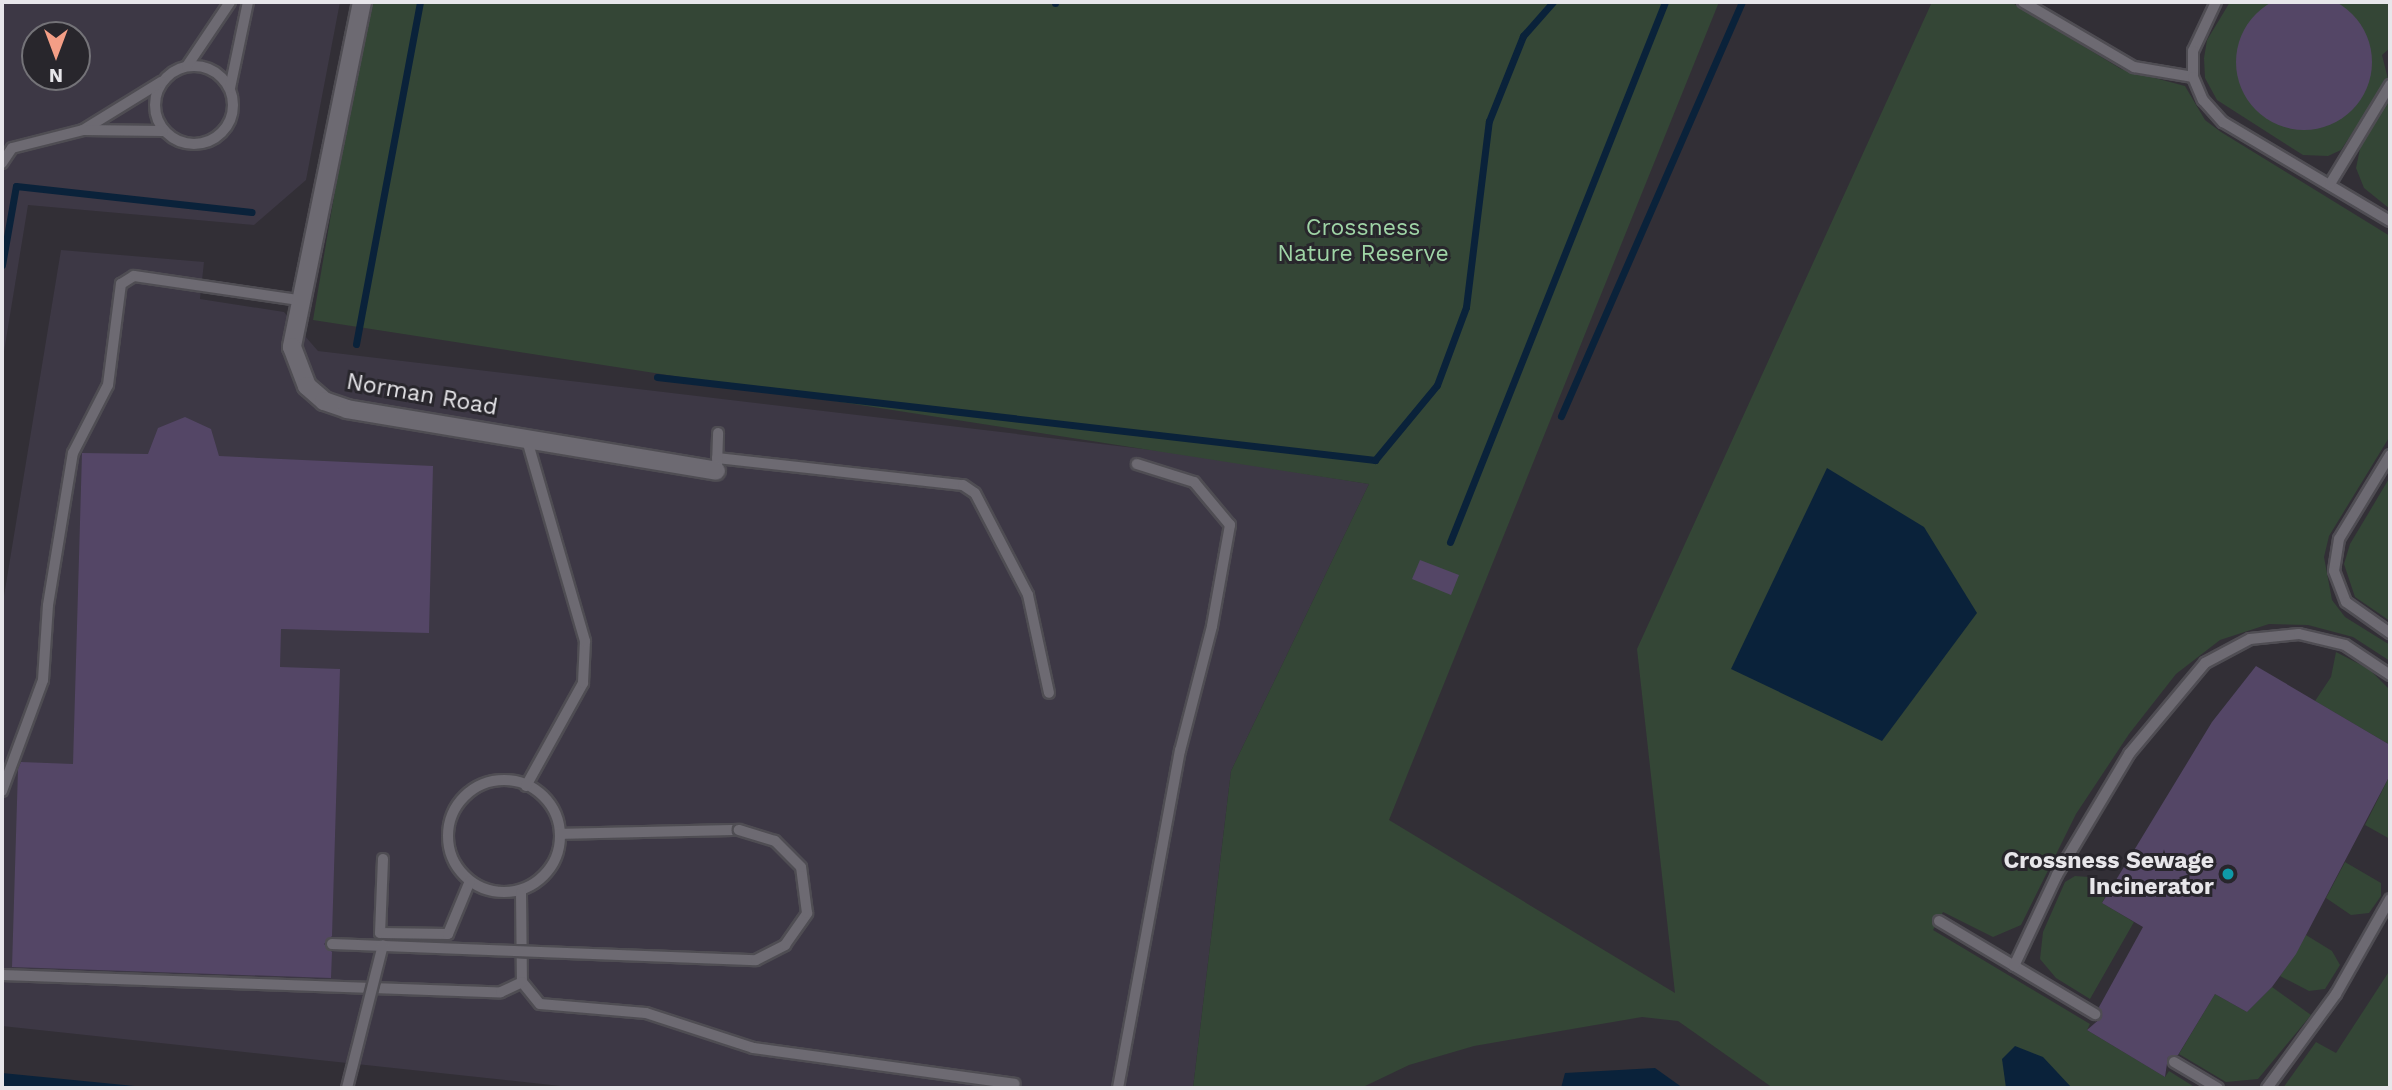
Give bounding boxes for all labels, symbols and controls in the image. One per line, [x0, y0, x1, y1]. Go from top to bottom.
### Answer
north arrow [21, 21, 91, 91]
text: N [49, 64, 63, 87]
park label: Crossness Nature Reserve [1277, 214, 1449, 268]
street label: Norman Road [344, 368, 500, 422]
place label: Crossness Sewage Incinerator [2004, 847, 2214, 901]
marker: Crossness Sewage Incinerator [2220, 866, 2236, 882]

